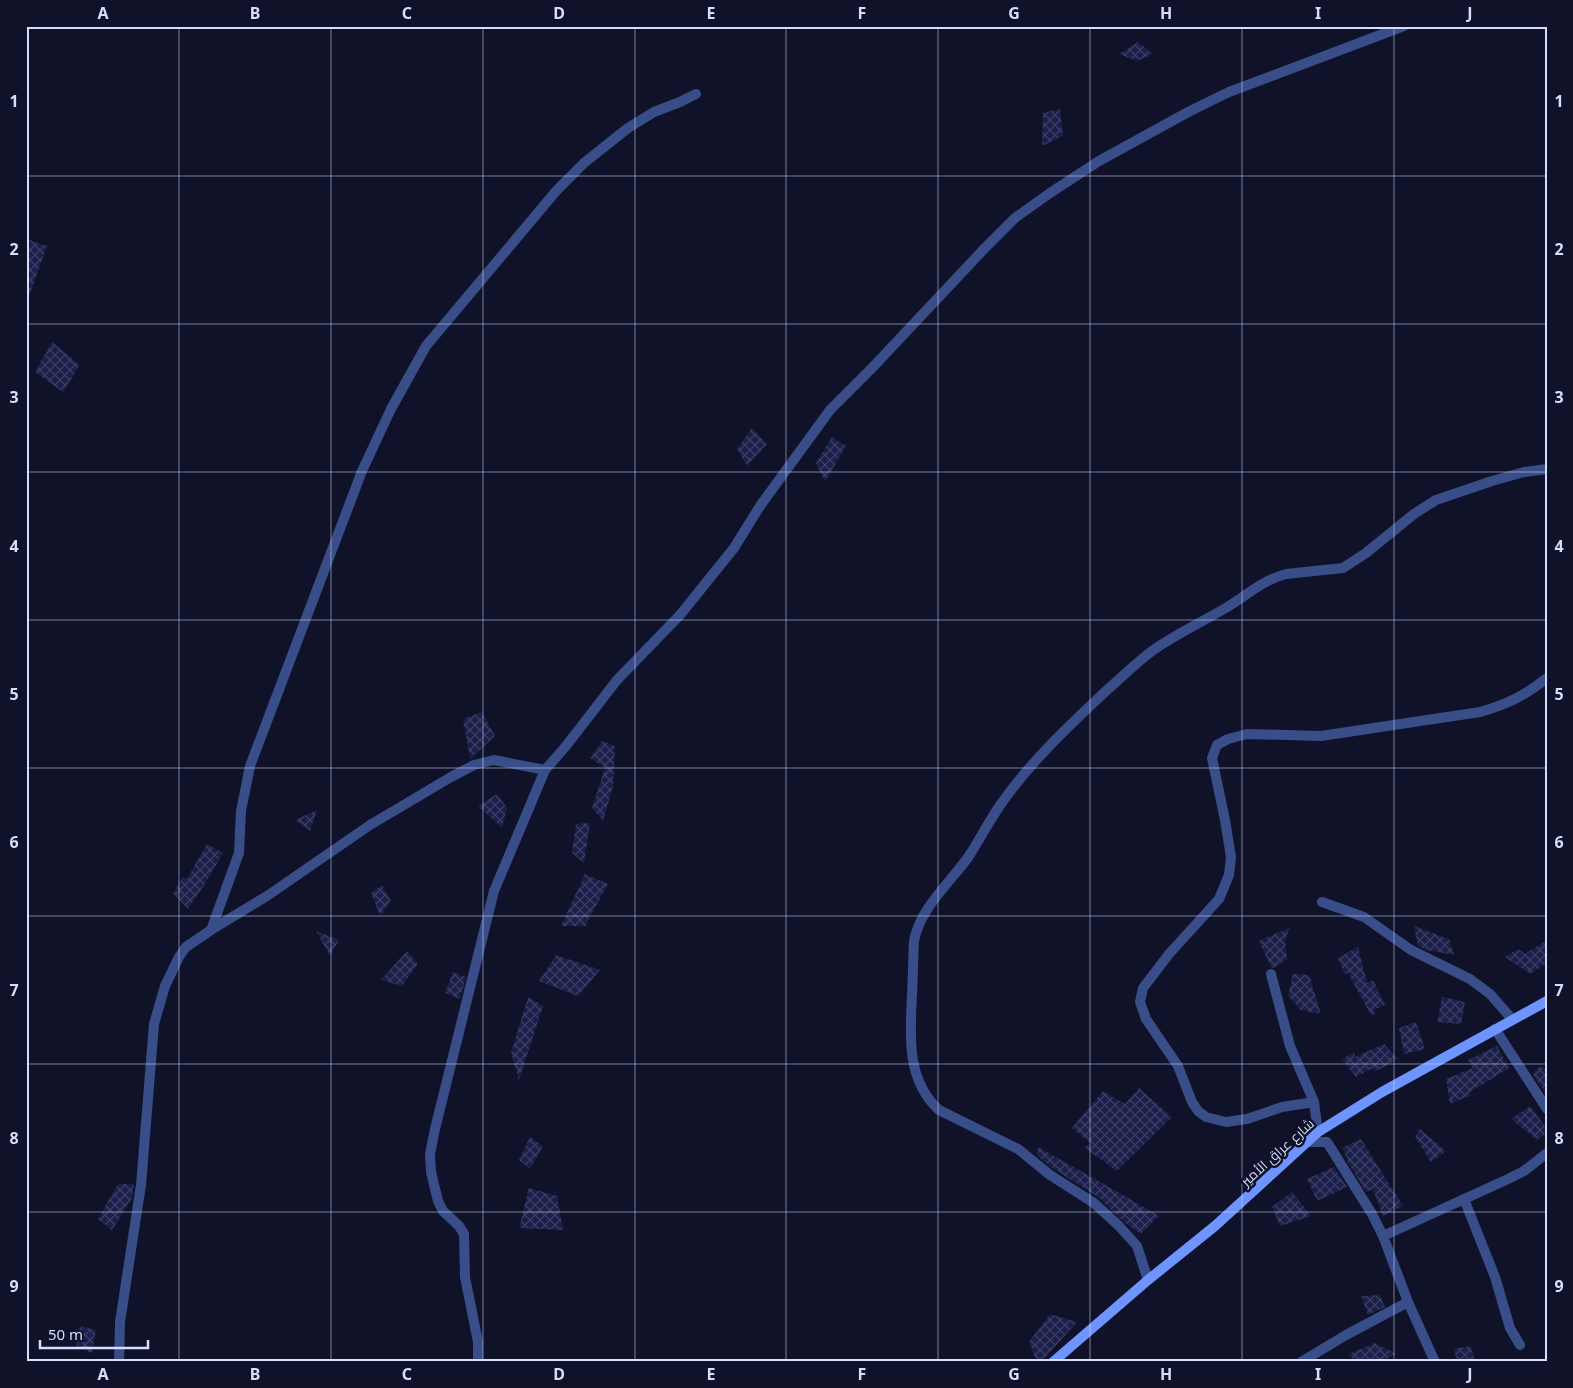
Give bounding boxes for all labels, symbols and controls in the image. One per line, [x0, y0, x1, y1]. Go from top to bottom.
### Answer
text: A [97, 2, 109, 24]
text: B [250, 2, 260, 24]
text: C [402, 2, 412, 24]
text: D [553, 2, 565, 24]
text: E [707, 2, 716, 24]
text: F [858, 2, 866, 24]
text: G [1008, 2, 1020, 24]
text: H [1160, 2, 1172, 24]
text: I [1315, 2, 1321, 24]
text: J [1465, 2, 1473, 24]
text: 1 [9, 90, 19, 112]
text: 1 [1554, 90, 1564, 112]
text: 2 [9, 238, 19, 260]
text: 2 [1554, 238, 1564, 260]
text: 3 [9, 386, 19, 408]
text: 3 [1554, 386, 1564, 408]
text: 4 [9, 535, 19, 557]
text: 4 [1554, 535, 1564, 557]
text: 5 [9, 683, 19, 705]
text: 5 [1554, 683, 1564, 705]
text: 6 [9, 831, 19, 853]
text: 6 [1554, 831, 1564, 853]
text: 7 [9, 979, 19, 1001]
text: 7 [1554, 979, 1564, 1001]
street label: شارع عراق الأمير [1235, 1114, 1318, 1191]
text: 8 [9, 1127, 19, 1149]
text: 8 [1554, 1127, 1564, 1149]
text: 9 [9, 1275, 19, 1297]
text: 9 [1554, 1275, 1564, 1297]
scale bar [40, 1318, 148, 1350]
text: 50 m [48, 1324, 83, 1344]
text: A [97, 1363, 109, 1385]
text: B [250, 1363, 260, 1385]
text: C [402, 1363, 412, 1385]
text: D [553, 1363, 565, 1385]
text: E [707, 1363, 716, 1385]
text: F [858, 1363, 866, 1385]
text: G [1008, 1363, 1020, 1385]
text: H [1160, 1363, 1172, 1385]
text: I [1315, 1363, 1321, 1385]
text: J [1465, 1363, 1473, 1385]

